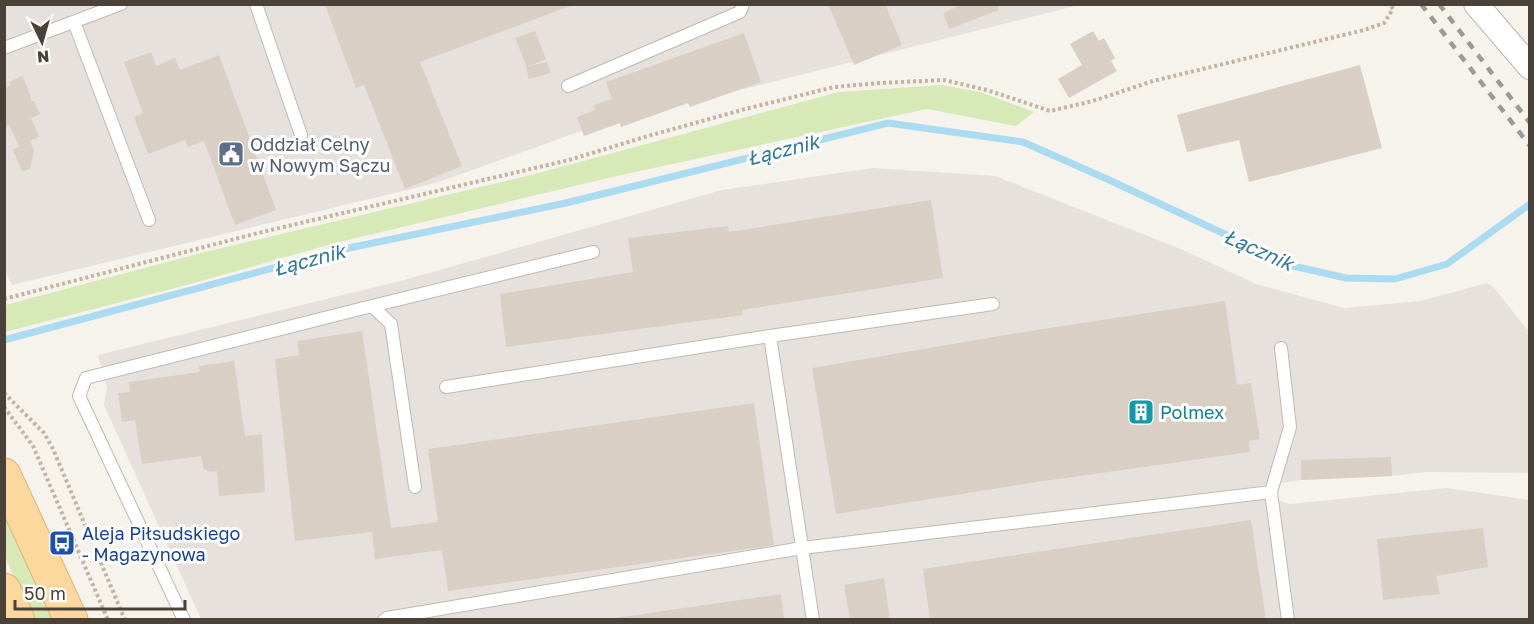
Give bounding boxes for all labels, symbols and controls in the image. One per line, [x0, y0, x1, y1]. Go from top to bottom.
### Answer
north arrow [12, 12, 72, 72]
text: N [36, 46, 50, 67]
water label: Łącznik [744, 128, 824, 170]
place label: Oddział Celny w Nowym Sączu [250, 133, 390, 176]
public building icon: Oddział Celny w Nowym Sączu [216, 139, 246, 169]
water label: Łącznik [1220, 223, 1300, 277]
water label: Łącznik [270, 237, 350, 281]
building icon: Polmex [1126, 397, 1156, 427]
place label: Polmex [1160, 401, 1224, 423]
place label: Aleja Piłsudskiego - Magazynowa [82, 522, 240, 565]
bus stop icon: Aleja Piłsudskiego - Magazynowa [47, 528, 77, 558]
scale bar [15, 573, 184, 611]
text: 50 m [24, 582, 66, 604]

